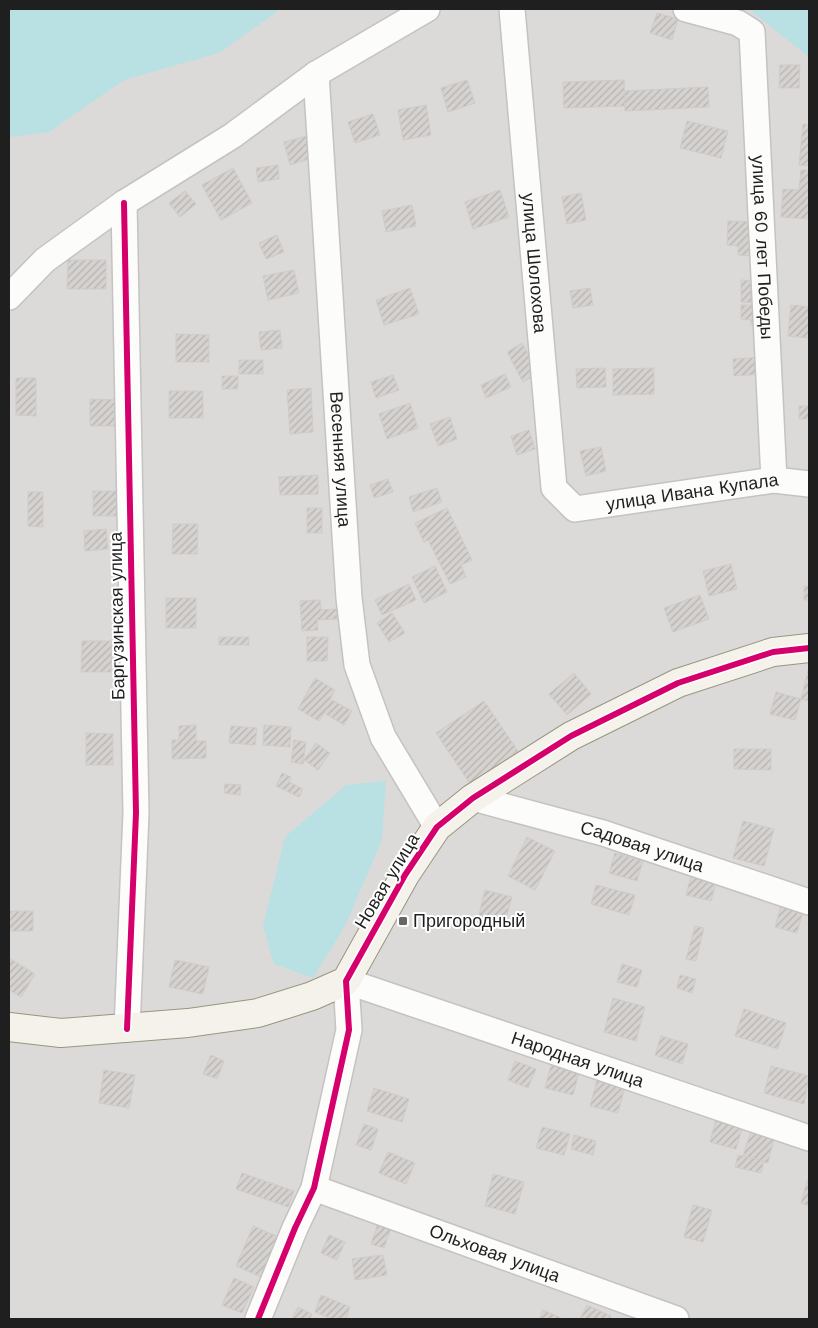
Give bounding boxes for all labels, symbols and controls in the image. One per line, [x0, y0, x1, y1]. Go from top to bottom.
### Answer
street label: улица 60 лет Победы [748, 155, 778, 340]
street label: улица Шолохова [518, 192, 551, 335]
street label: Весенняя улица [326, 391, 356, 529]
street label: улица Ивана Купала [605, 468, 781, 514]
street label: Баргузинская улица [105, 531, 128, 700]
street label: Садовая улица [578, 816, 708, 876]
street label: Новая улица [350, 828, 424, 932]
place label: Пригородный [413, 910, 525, 931]
marker: Пригородный [397, 915, 409, 927]
street label: Народная улица [509, 1027, 648, 1092]
street label: Ольховая улица [427, 1220, 564, 1286]

